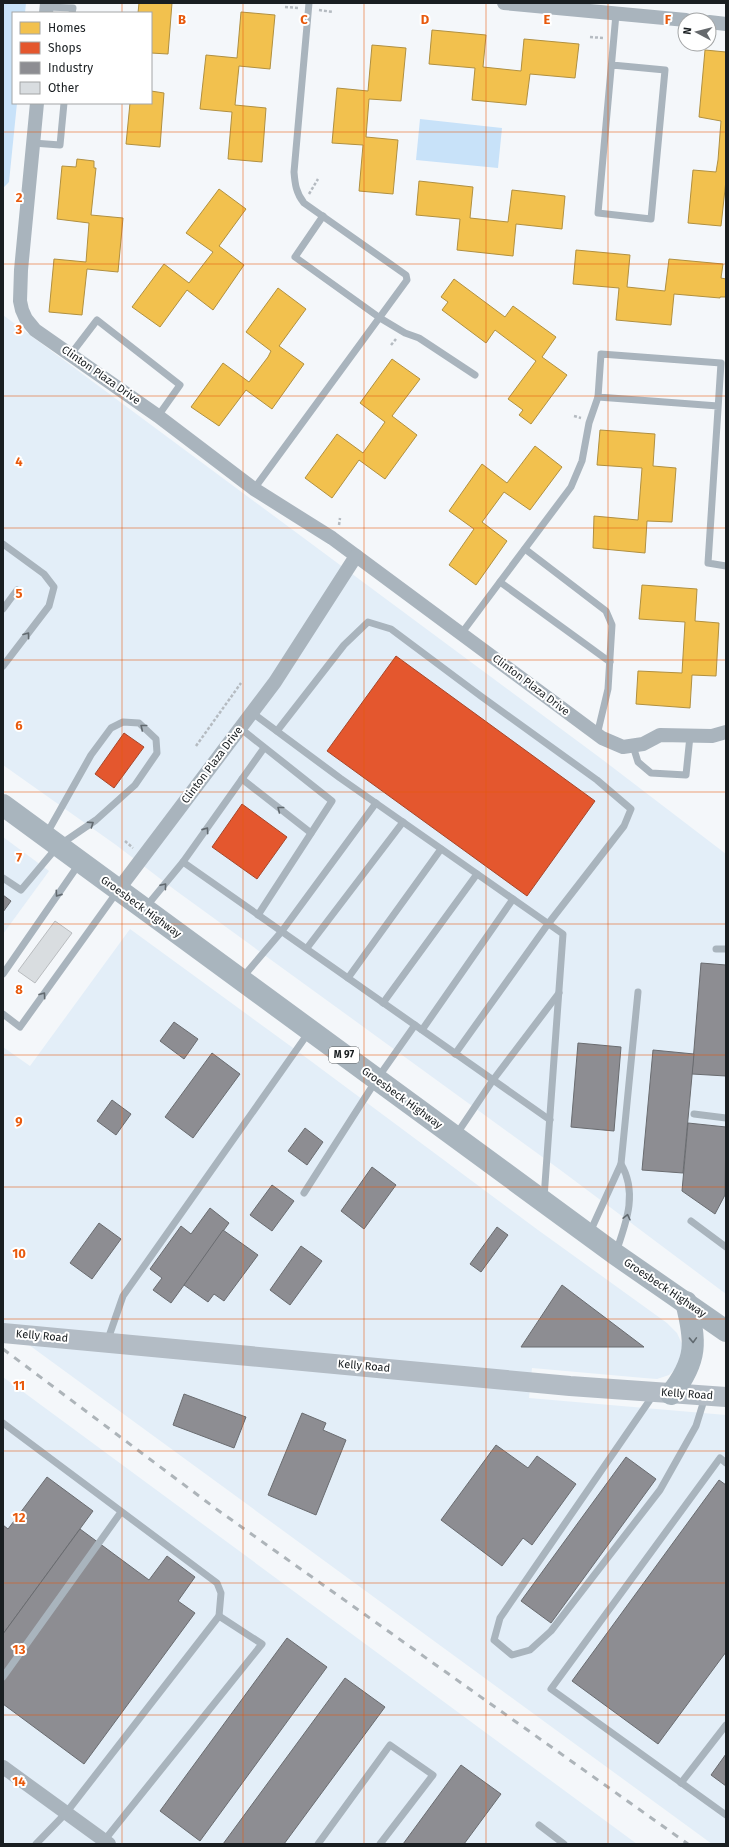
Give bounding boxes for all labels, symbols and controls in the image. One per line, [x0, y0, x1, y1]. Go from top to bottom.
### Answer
legend [12, 12, 152, 104]
text: B [178, 12, 186, 27]
text: C [300, 12, 308, 27]
text: D [421, 12, 430, 27]
text: E [544, 12, 551, 27]
text: F [665, 12, 672, 27]
north arrow [677, 12, 717, 52]
text: Homes [48, 21, 86, 35]
text: N [681, 26, 694, 35]
text: Shops [48, 41, 82, 55]
text: Industry [48, 61, 93, 75]
text: Other [48, 81, 79, 95]
text: 2 [16, 190, 23, 205]
text: 3 [15, 322, 23, 337]
street label: Clinton Plaza Drive [59, 343, 143, 407]
text: 4 [15, 454, 23, 469]
text: 5 [16, 586, 23, 601]
one-way arrow [22, 633, 29, 640]
street label: Clinton Plaza Drive [490, 652, 572, 718]
text: 6 [15, 718, 23, 733]
street label: Clinton Plaza Drive [179, 724, 245, 806]
one-way arrow [141, 725, 148, 732]
one-way arrow [278, 807, 285, 814]
one-way arrow [86, 822, 93, 829]
one-way arrow [201, 827, 209, 834]
text: 7 [16, 850, 22, 865]
street label: Groesbeck Highway [98, 873, 184, 941]
one-way arrow [159, 883, 166, 890]
one-way arrow [56, 890, 63, 897]
text: 8 [15, 982, 23, 997]
one-way arrow [38, 993, 45, 1000]
road number: M 97 [329, 1047, 359, 1063]
street label: Groesbeck Highway [359, 1064, 445, 1132]
text: 9 [15, 1114, 23, 1129]
one-way arrow [622, 1214, 631, 1221]
text: 10 [12, 1246, 26, 1261]
street label: Groesbeck Highway [621, 1256, 709, 1321]
street label: Kelly Road [15, 1327, 69, 1345]
one-way arrow [688, 1337, 697, 1343]
street label: Kelly Road [337, 1357, 391, 1375]
text: 11 [13, 1378, 25, 1393]
street label: Kelly Road [660, 1386, 714, 1402]
text: 12 [13, 1510, 26, 1525]
text: 13 [13, 1642, 26, 1657]
text: 14 [12, 1774, 26, 1789]

